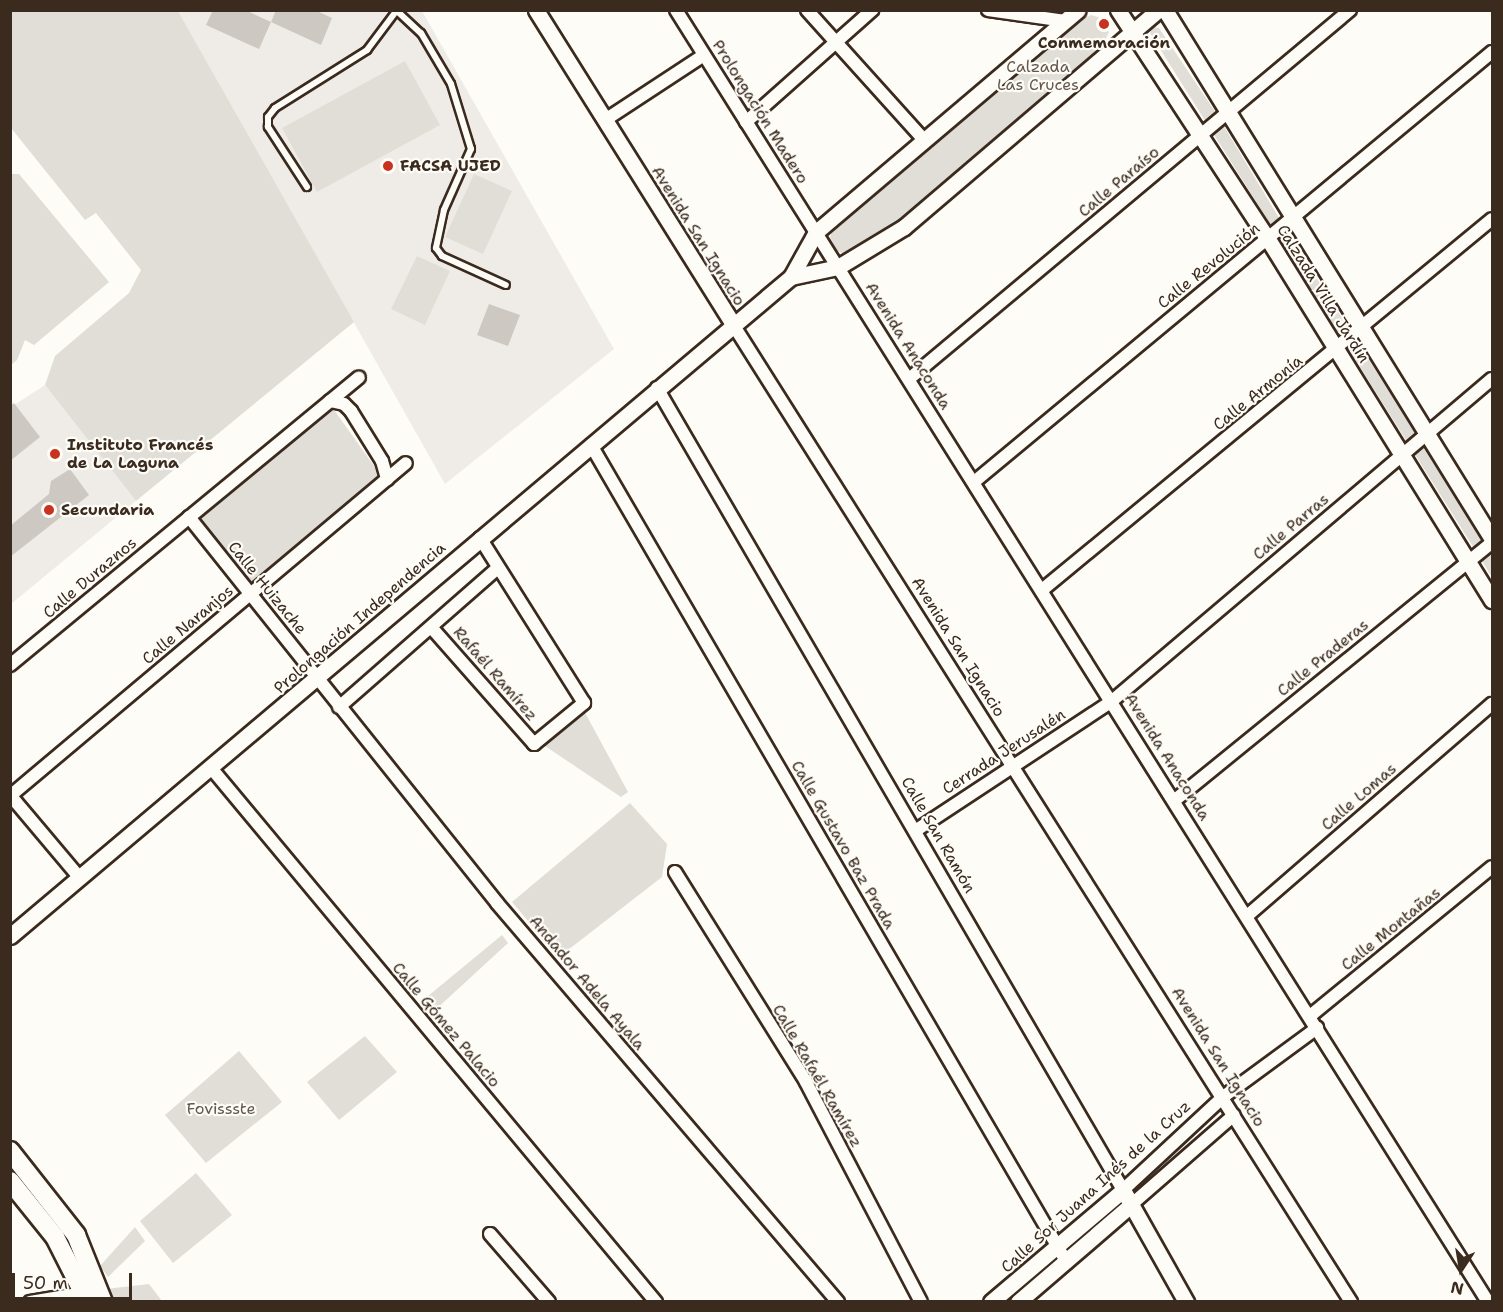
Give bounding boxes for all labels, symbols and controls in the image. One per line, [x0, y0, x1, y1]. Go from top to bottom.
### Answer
marker: Conmemoración [1097, 17, 1111, 31]
place label: Conmemoración [1038, 33, 1170, 53]
street label: Prolongación Madero [708, 37, 812, 187]
park label: Calzada Las Cruces [997, 57, 1079, 95]
street label: Calle Paraíso [1075, 143, 1163, 221]
place label: FACSA UJED [400, 156, 501, 176]
marker: FACSA UJED [381, 159, 395, 173]
street label: Avenida San Ignacio [647, 163, 749, 309]
street label: Calle Revolución [1154, 219, 1264, 313]
street label: Calzada Villa Jardín [1273, 221, 1373, 367]
street label: Avenida Anaconda [861, 279, 955, 413]
street label: Calle Armonía [1210, 351, 1306, 435]
place label: Instituto Francés de La Laguna [67, 435, 213, 473]
marker: Instituto Francés de La Laguna [48, 447, 62, 461]
street label: Calle Parras [1249, 490, 1333, 564]
place label: Secundaria [61, 500, 154, 520]
marker: Secundaria [42, 503, 56, 517]
street label: Calle Duraznos [39, 533, 141, 623]
street label: Calle Huizache [224, 538, 310, 638]
street label: Prolongación Independencia [270, 538, 450, 698]
street label: Avenida San Ignacio [907, 574, 1009, 720]
street label: Calle Naranjos [139, 581, 237, 669]
street label: Calle Praderas [1273, 615, 1373, 701]
street label: Rafaél Ramírez [449, 623, 541, 725]
street label: Avenida Anaconda [1120, 690, 1214, 824]
street label: Cerrada Jerusalén [939, 705, 1069, 799]
street label: Calle Gustavo Baz Prada [787, 757, 899, 933]
street label: Calle Lomas [1318, 759, 1400, 835]
street label: Calle San Ramón [897, 773, 979, 897]
street label: Calle Montañas [1337, 883, 1445, 975]
street label: Andador Adela Ayala [525, 912, 649, 1054]
street label: Calle Gómez Palacio [388, 959, 504, 1091]
street label: Avenida San Ignacio [1167, 984, 1269, 1130]
street label: Calle Rafaél Ramírez [768, 1001, 866, 1151]
street label: Calle Sor Juana Inés de la Cruz [997, 1097, 1195, 1277]
park label: Fovissste [187, 1099, 255, 1119]
north arrow [1431, 1240, 1491, 1300]
scale bar [15, 1261, 135, 1299]
text: 50 m [23, 1271, 68, 1295]
text: N [1449, 1277, 1466, 1300]

